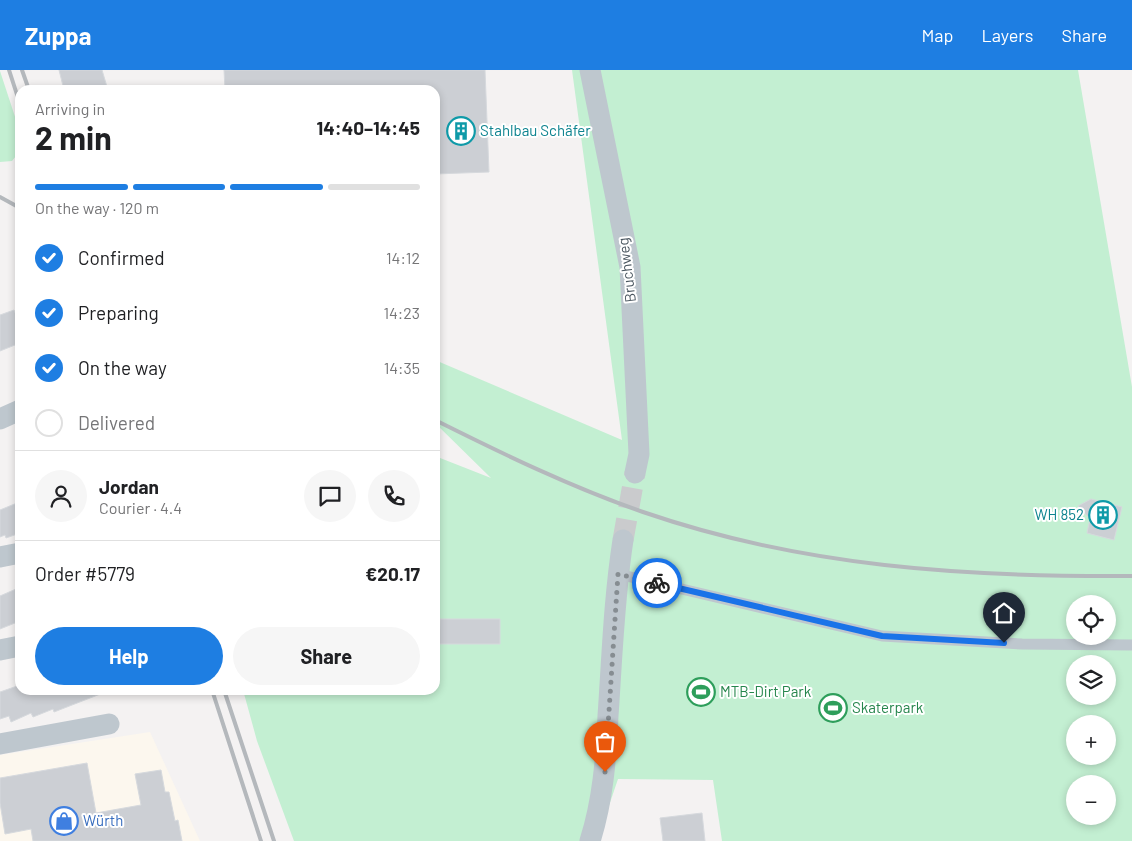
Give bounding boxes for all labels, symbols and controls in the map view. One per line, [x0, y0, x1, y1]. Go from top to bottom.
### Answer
text: Zuppa [25, 21, 91, 50]
text: Map [921, 24, 953, 46]
text: Layers [981, 24, 1034, 46]
text: Share [1062, 24, 1107, 46]
text: Arriving in [35, 99, 105, 118]
text: 14:40–14:45 [317, 116, 420, 139]
building icon: Stahlbau Schäfer [446, 116, 476, 146]
text: 2 min [35, 118, 112, 156]
place label: Stahlbau Schäfer [480, 121, 591, 139]
text: On the way · 120 m [35, 198, 159, 217]
street label: Bruchweg [613, 237, 639, 304]
icon: check [35, 244, 63, 272]
text: Confirmed [78, 246, 165, 269]
text: 14:12 [386, 248, 420, 267]
icon: check [35, 299, 63, 327]
text: Preparing [78, 301, 159, 324]
text: 14:23 [383, 303, 420, 322]
icon: check [35, 354, 63, 382]
text: On the way [78, 356, 167, 379]
text: 14:35 [384, 358, 420, 377]
text: Delivered [78, 411, 155, 434]
button: person [35, 470, 87, 522]
button: chat [304, 470, 356, 522]
button: phone [368, 470, 420, 522]
text: Jordan [99, 475, 159, 498]
text: Courier · 4.4 [99, 498, 182, 517]
building icon: WH 852 [1088, 500, 1118, 530]
place label: WH 852 [1034, 505, 1084, 523]
courier [632, 558, 682, 608]
text: Order #5779 [35, 562, 135, 585]
text: €20.17 [365, 562, 420, 585]
icon: bike [643, 569, 671, 597]
pin [983, 592, 1025, 643]
map controls [1066, 595, 1116, 825]
button: locate [1066, 595, 1116, 645]
icon: home [990, 599, 1018, 627]
button: Help [35, 627, 223, 685]
button: Share [233, 627, 420, 685]
button: layers [1066, 655, 1116, 705]
sports icon: MTB-Dirt Park [686, 677, 716, 707]
place label: MTB-Dirt Park [720, 682, 812, 700]
sports icon: Skaterpark [818, 693, 848, 723]
place label: Skaterpark [852, 698, 924, 716]
button: + [1066, 715, 1116, 765]
pin [584, 721, 626, 772]
icon: bag [591, 728, 619, 756]
button: − [1066, 775, 1116, 825]
shop icon: Würth [49, 806, 79, 836]
place label: Würth [83, 811, 123, 829]

